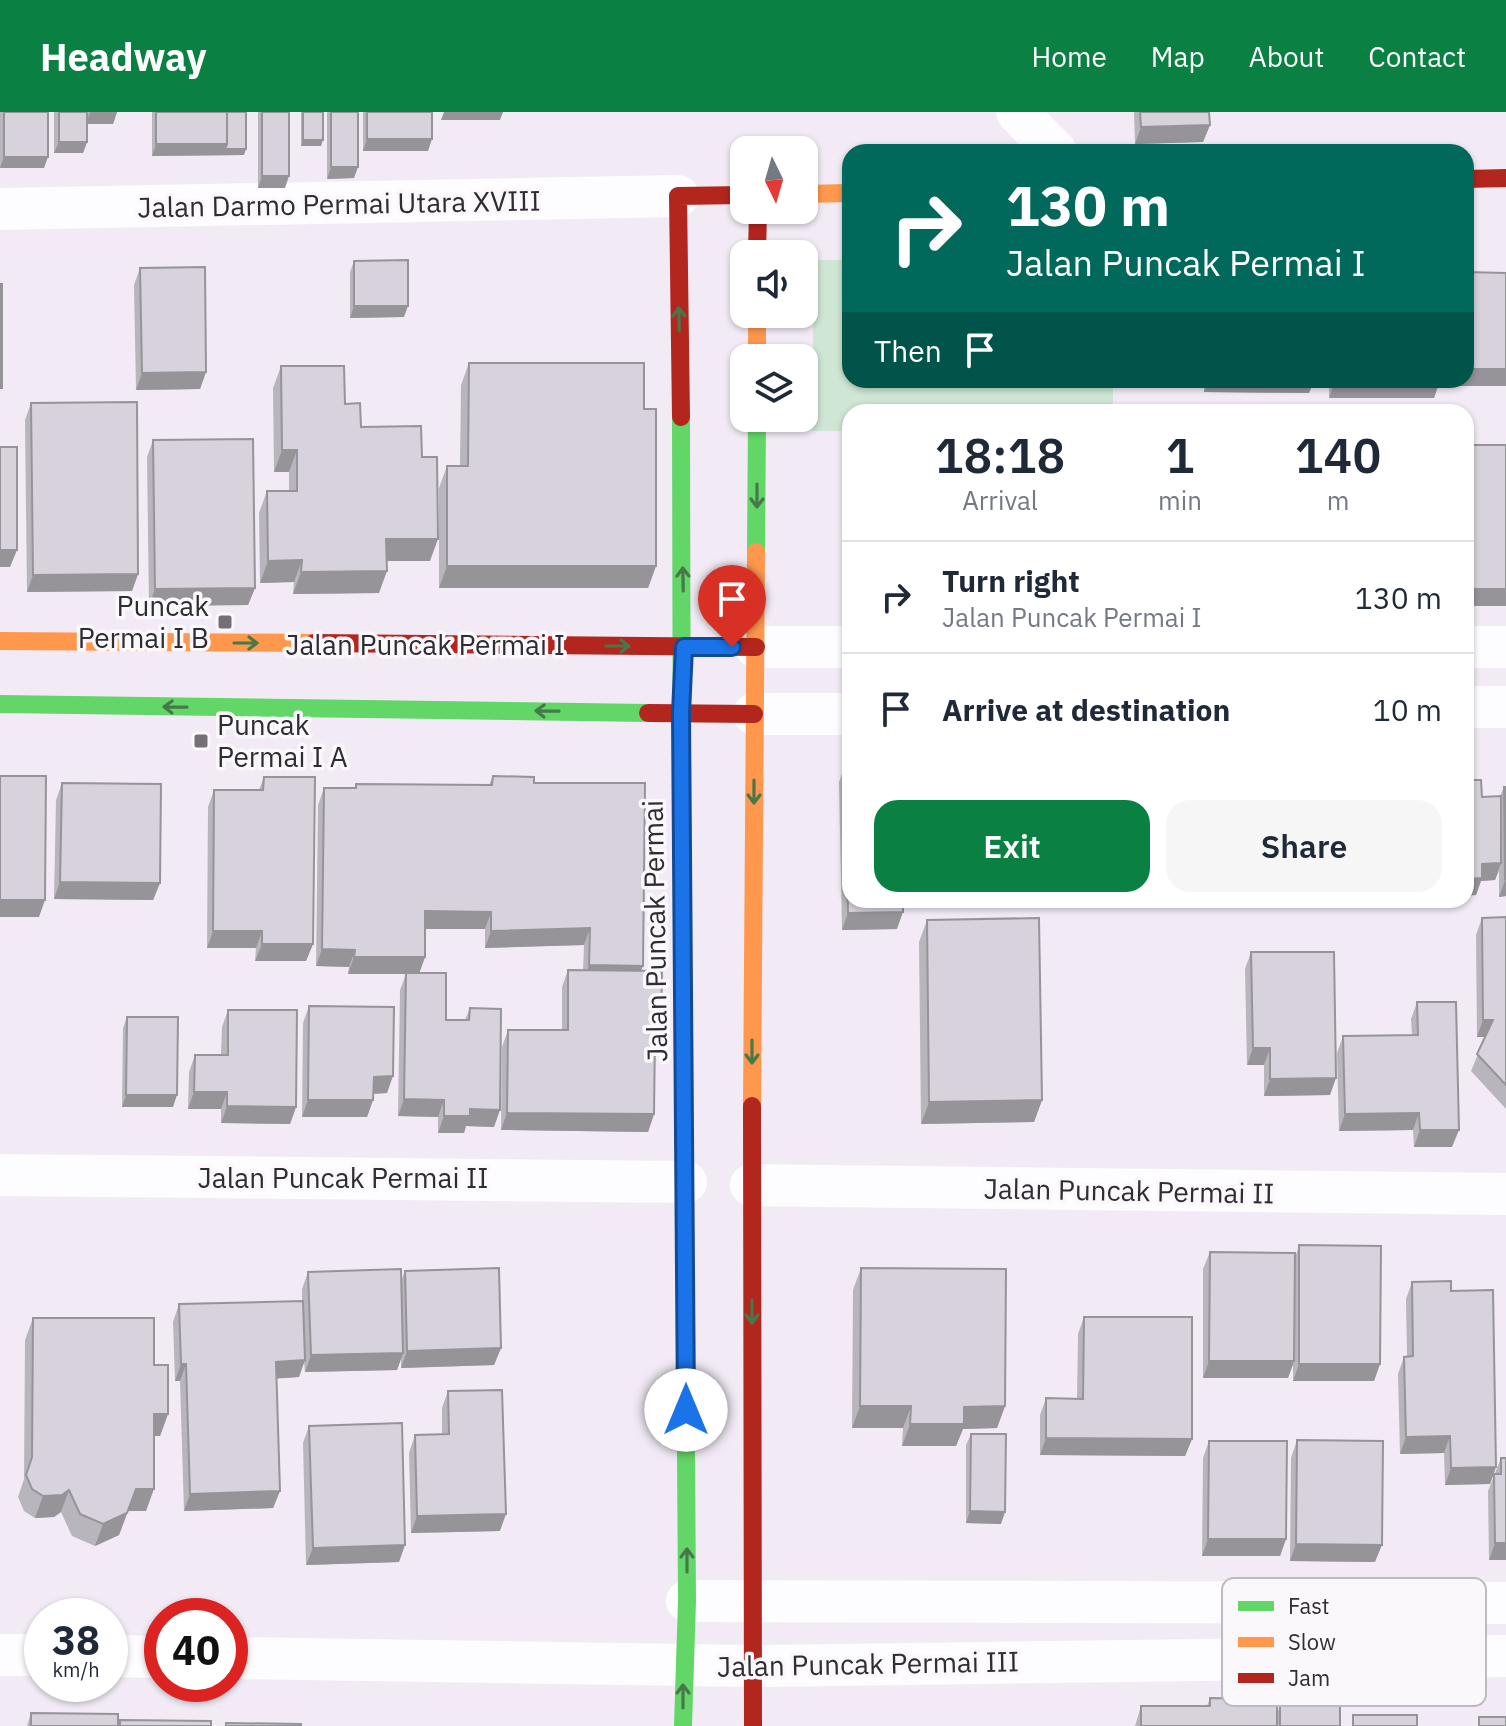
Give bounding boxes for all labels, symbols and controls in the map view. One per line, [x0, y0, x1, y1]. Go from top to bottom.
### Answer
text: Headway [40, 32, 207, 81]
text: Home [1031, 38, 1107, 75]
text: Map [1151, 38, 1205, 75]
text: About [1249, 38, 1324, 75]
text: Contact [1368, 38, 1466, 75]
north arrow [730, 136, 818, 224]
map controls [730, 136, 818, 432]
text: 130 m [1006, 169, 1170, 241]
icon: right [874, 176, 978, 280]
street label: Jalan Darmo Permai Utara XVIII [137, 181, 541, 226]
text: Jalan Puncak Permai I [1006, 239, 1366, 286]
button: sound [730, 240, 818, 328]
one-way arrow [672, 306, 687, 333]
icon: arrive [958, 328, 1002, 372]
text: Then [874, 331, 942, 370]
button: layers [730, 344, 818, 432]
text: 18:18 [935, 424, 1065, 486]
text: 1 [1166, 424, 1194, 486]
text: 140 [1295, 424, 1381, 486]
one-way arrow [749, 482, 764, 509]
text: Arrival [962, 483, 1038, 517]
text: min [1158, 483, 1202, 517]
text: m [1327, 483, 1349, 517]
text: Turn right [942, 561, 1080, 600]
pin [698, 565, 766, 647]
one-way arrow [675, 566, 691, 593]
icon: right [874, 575, 918, 619]
icon: arrive [710, 577, 754, 621]
text: 130 m [1355, 578, 1442, 617]
place label: Puncak Permai I B [78, 587, 209, 656]
text: Jalan Puncak Permai I [942, 600, 1202, 634]
marker: Puncak Permai I B [216, 613, 234, 631]
street label: Jalan Puncak Permai I [285, 626, 565, 663]
one-way arrow [232, 635, 259, 651]
one-way arrow [604, 638, 631, 654]
icon: arrive [874, 687, 918, 731]
text: Arrive at destination [942, 690, 1230, 729]
text: 10 m [1373, 690, 1442, 729]
one-way arrow [162, 699, 189, 714]
one-way arrow [534, 703, 561, 719]
place label: Puncak Permai I A [217, 706, 348, 775]
marker: Puncak Permai I A [192, 732, 210, 750]
one-way arrow [746, 778, 762, 805]
street label: Jalan Puncak Permai [634, 800, 675, 1062]
button: Exit [874, 800, 1150, 892]
button: Share [1166, 800, 1442, 892]
one-way arrow [744, 1038, 760, 1065]
street label: Jalan Puncak Permai II [198, 1159, 488, 1196]
street label: Jalan Puncak Permai II [983, 1169, 1275, 1212]
one-way arrow [744, 1298, 760, 1325]
position arrow [644, 1368, 728, 1452]
one-way arrow [679, 1547, 695, 1574]
legend [1222, 1578, 1486, 1706]
text: Fast [1288, 1591, 1329, 1620]
speed limit sign: 40 [144, 1598, 248, 1702]
text: 38 [52, 1614, 100, 1666]
text: Slow [1288, 1627, 1336, 1656]
street label: Jalan Puncak Permai III [717, 1642, 1019, 1685]
text: km/h [52, 1656, 100, 1683]
text: Jam [1288, 1663, 1330, 1692]
one-way arrow [675, 1683, 691, 1710]

